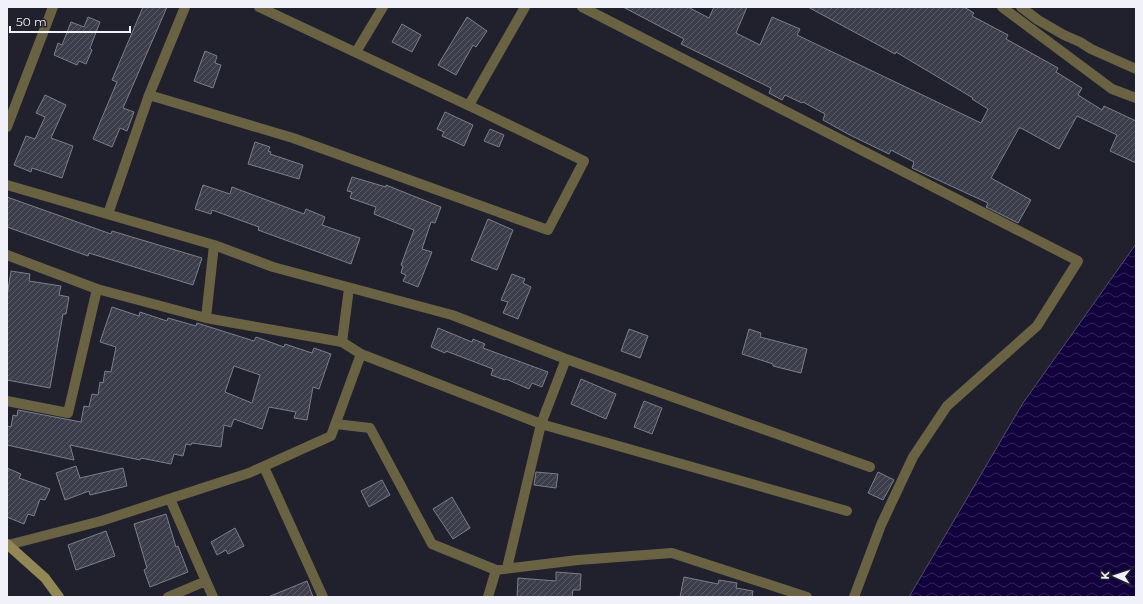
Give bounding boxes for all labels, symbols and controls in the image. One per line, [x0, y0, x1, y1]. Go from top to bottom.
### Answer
scale bar [10, 8, 130, 34]
text: 50 m [16, 14, 47, 29]
north arrow [1095, 556, 1135, 596]
text: K [1098, 570, 1112, 580]

